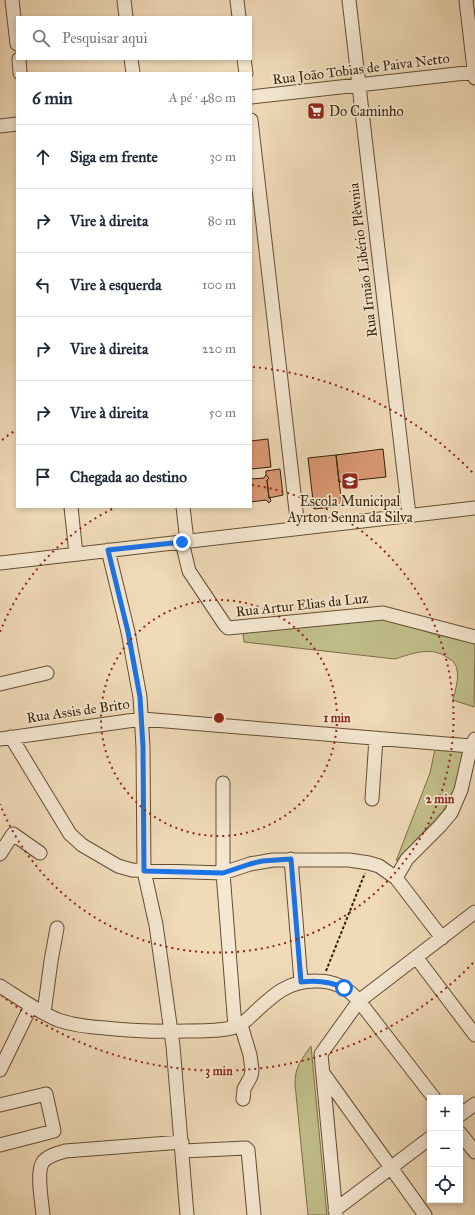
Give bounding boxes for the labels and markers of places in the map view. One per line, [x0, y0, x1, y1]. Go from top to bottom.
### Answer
supermarket icon: Do Caminho [306, 101, 326, 121]
place label: Do Caminho [329, 103, 404, 120]
school or university icon: Escola Municipal Ayrton Senna da Silva [340, 471, 360, 491]
place label: Escola Municipal Ayrton Senna da Silva [286, 493, 413, 526]
centre of rings [212, 711, 226, 725]

